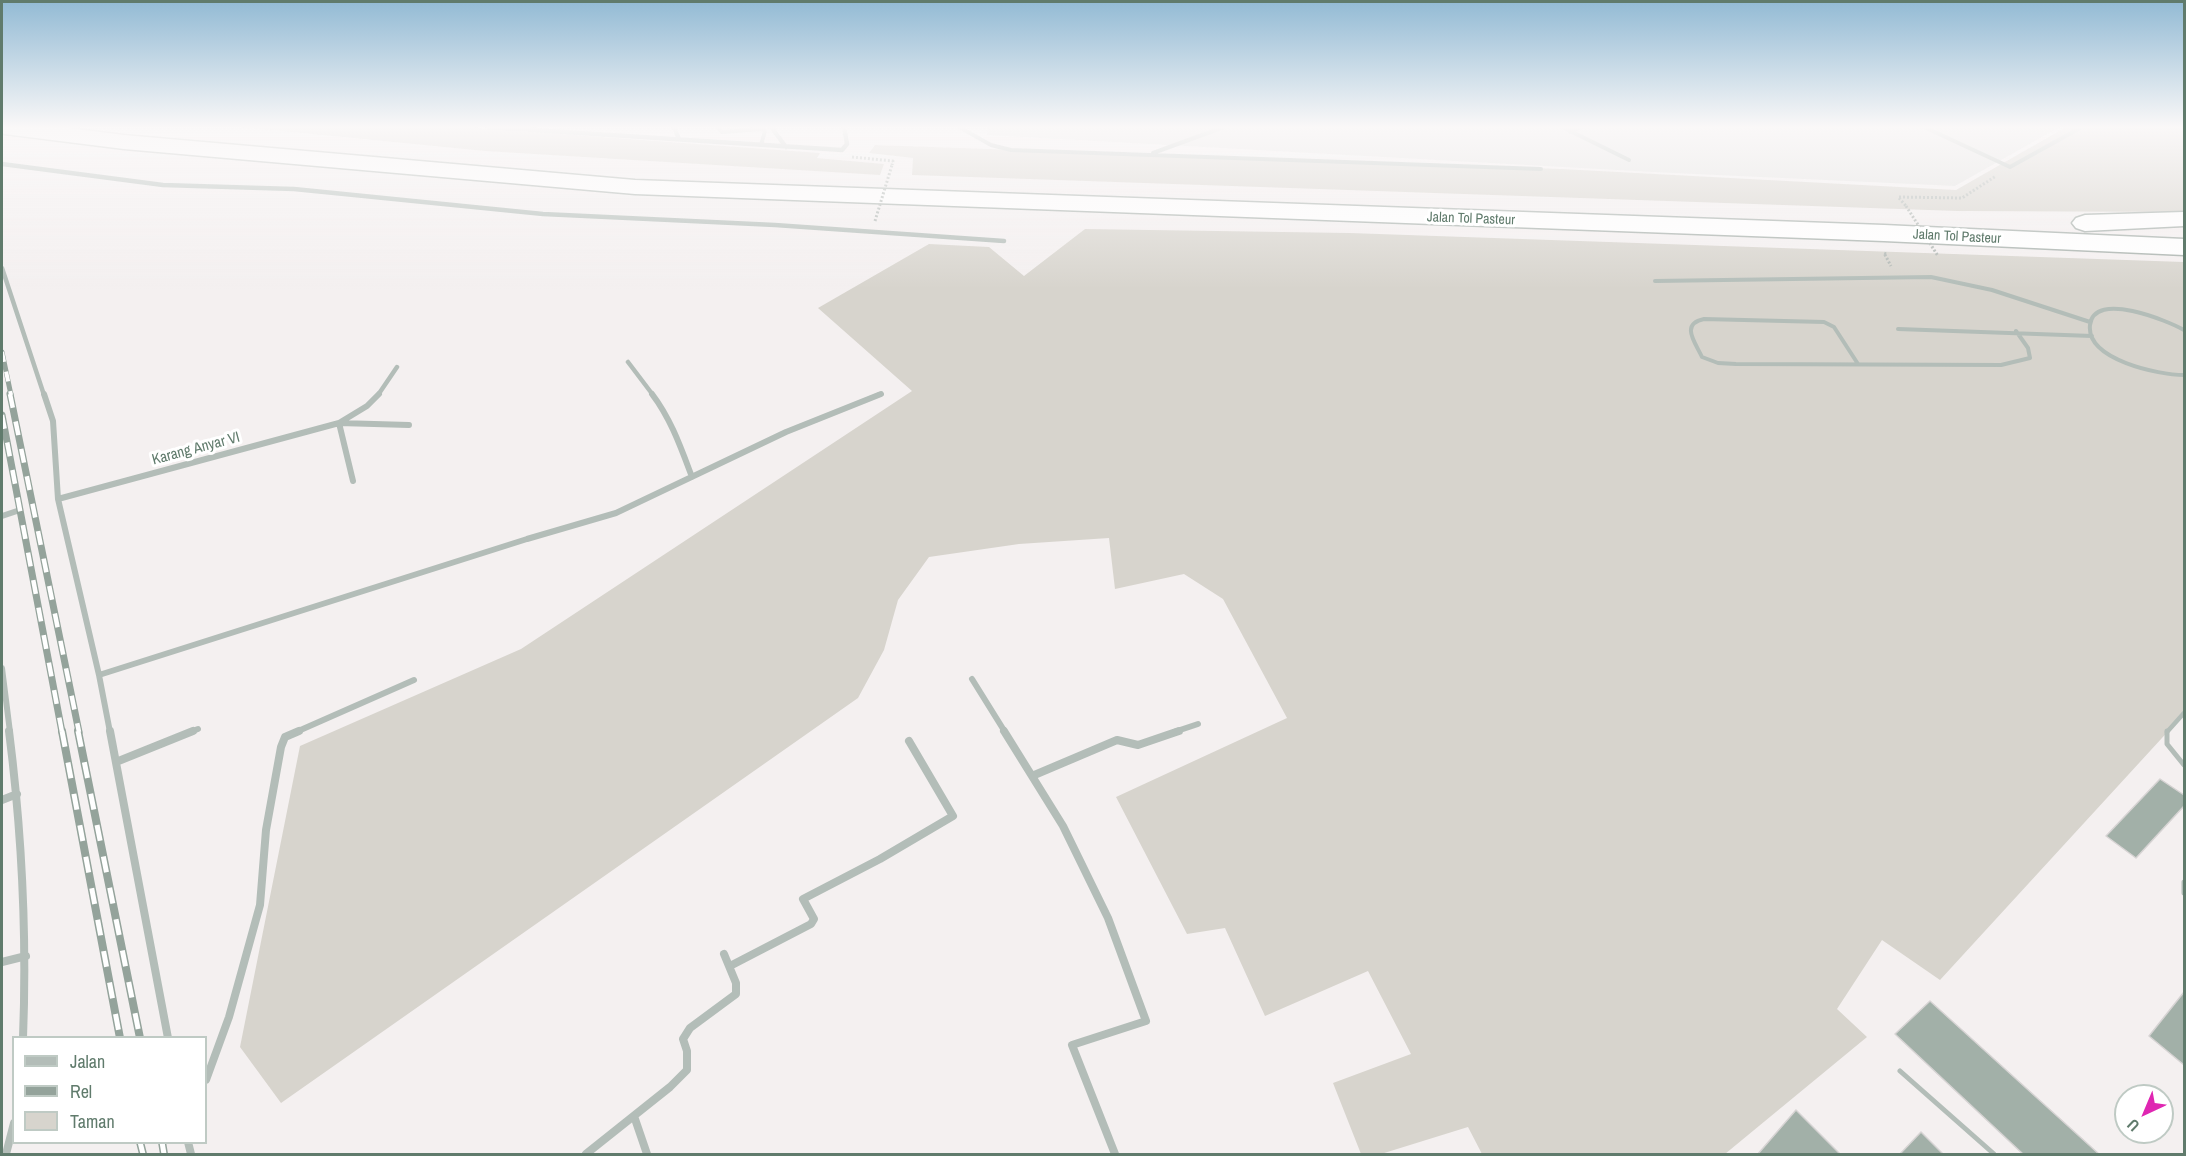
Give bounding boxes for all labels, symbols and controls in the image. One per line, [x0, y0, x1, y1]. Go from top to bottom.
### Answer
street label: Jalan Tol Pasteur [1427, 209, 1515, 229]
street label: Jalan Tol Pasteur [1913, 226, 2001, 248]
street label: Karang Anyar VI [150, 429, 242, 469]
legend [12, 1036, 207, 1144]
text: Jalan [70, 1049, 105, 1074]
text: Rel [70, 1079, 92, 1104]
north arrow [2114, 1084, 2174, 1144]
text: Taman [70, 1109, 115, 1134]
text: U [2122, 1114, 2144, 1137]

